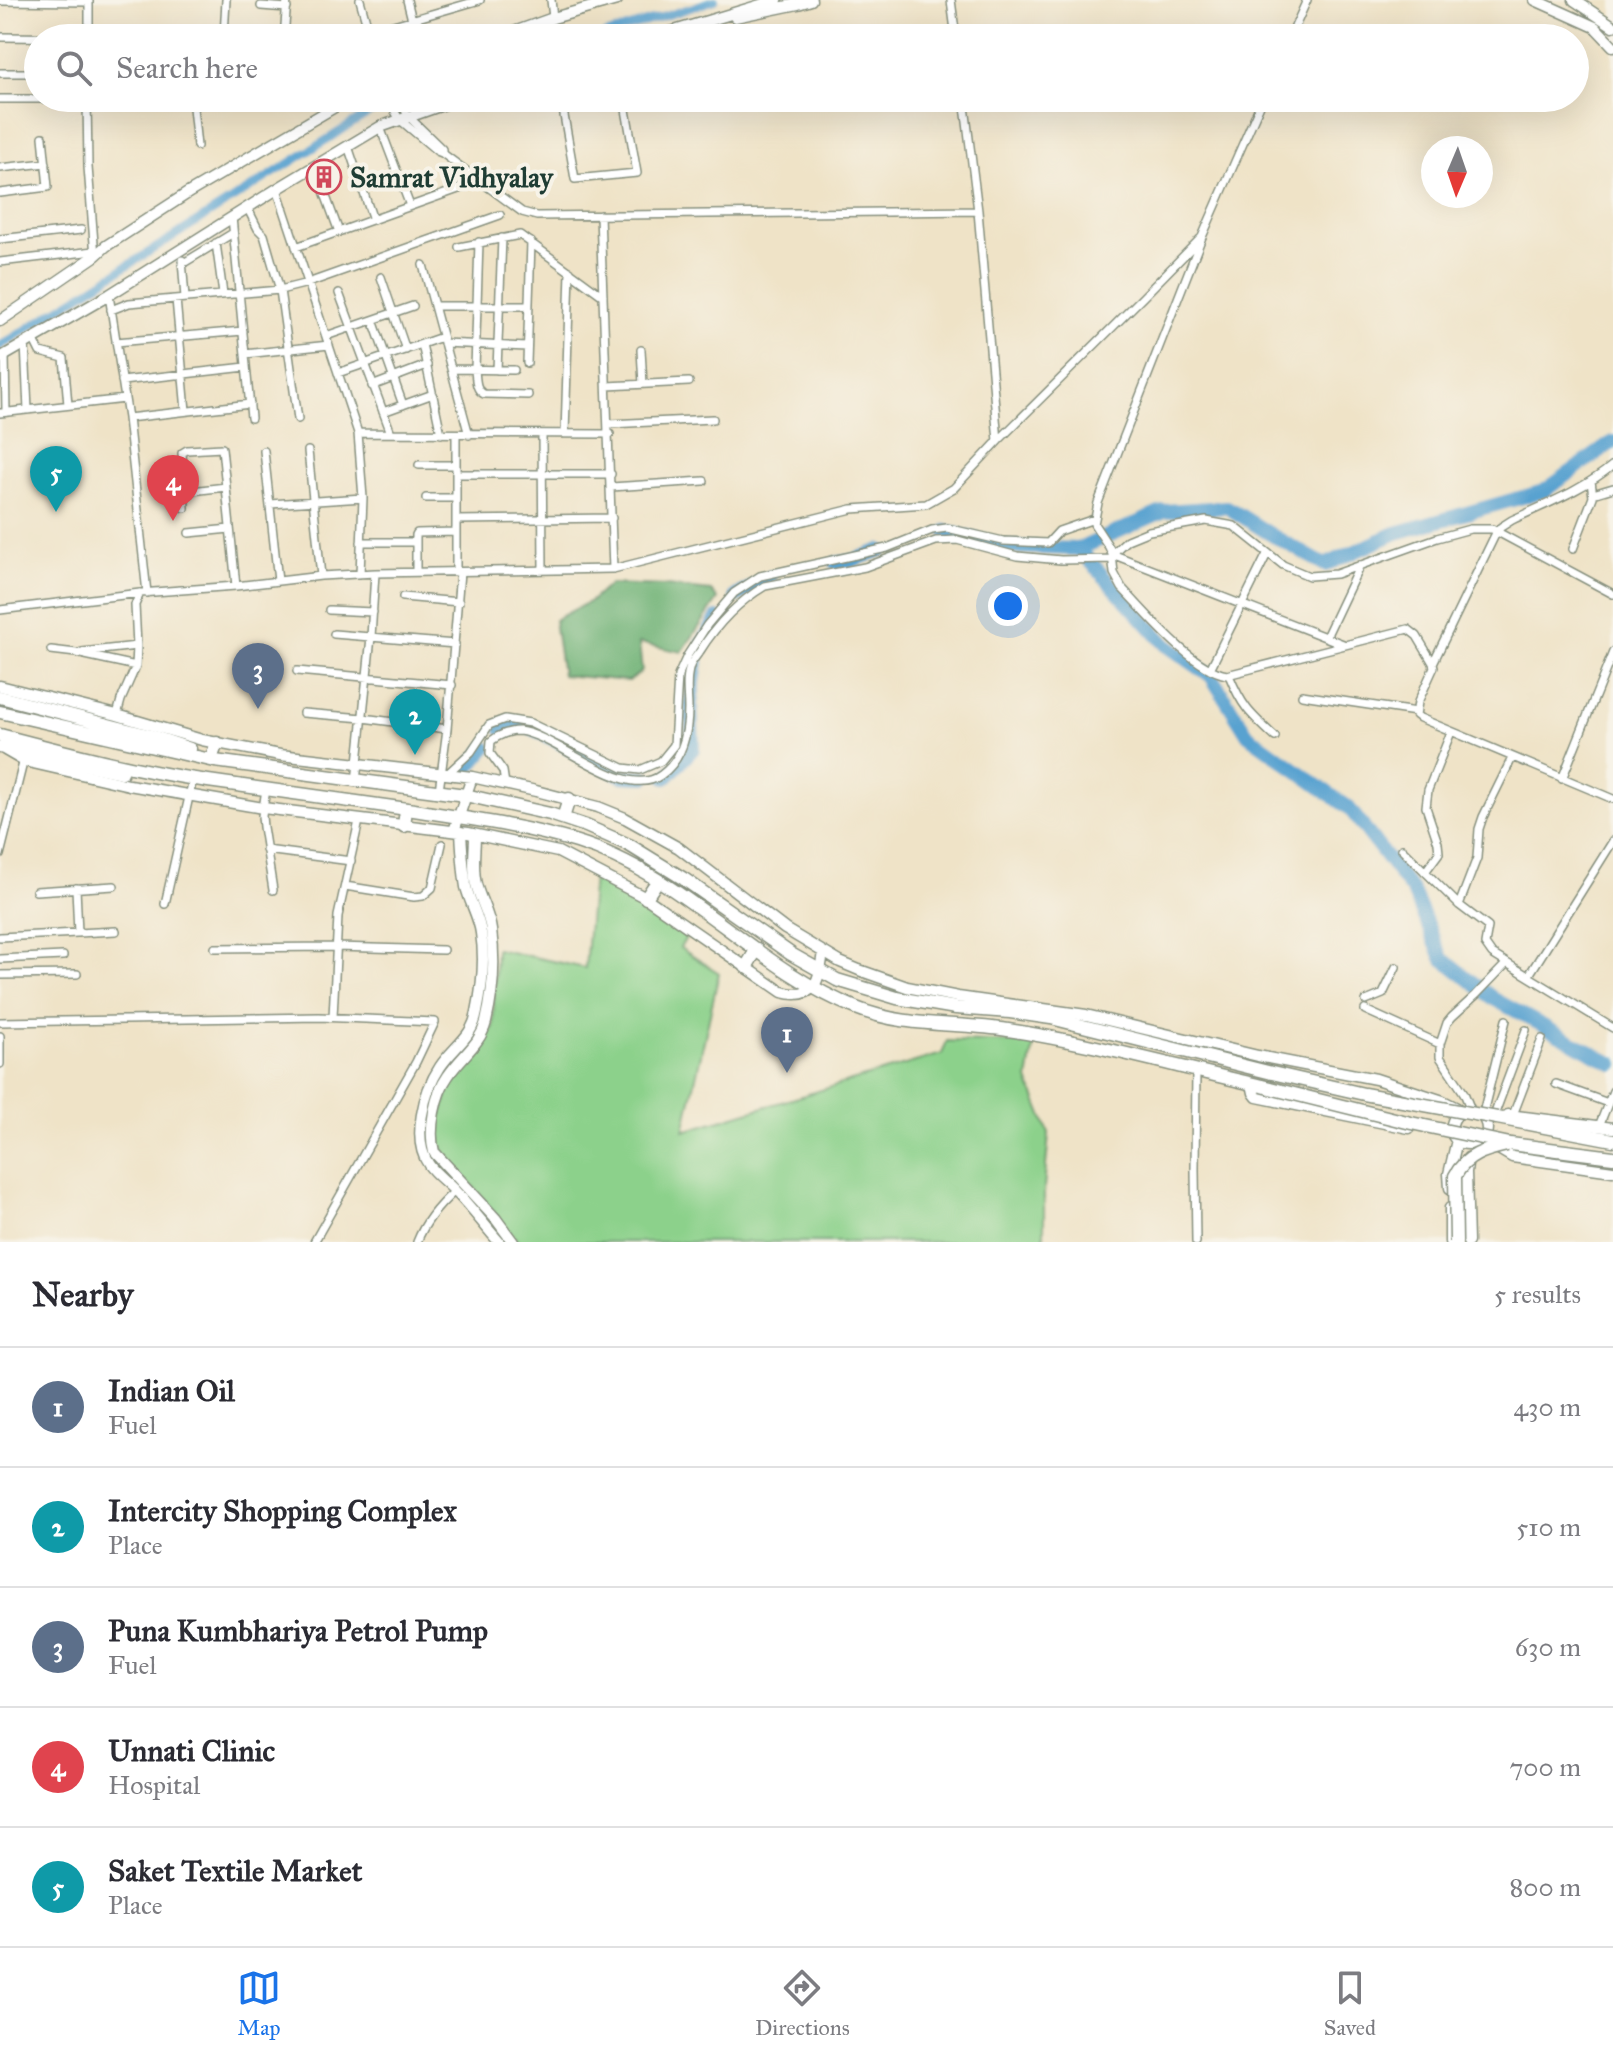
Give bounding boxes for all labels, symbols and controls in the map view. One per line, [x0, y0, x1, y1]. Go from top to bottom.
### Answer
search box [24, 24, 1589, 112]
icon: search [52, 46, 96, 90]
text: Search here [116, 50, 258, 86]
north arrow [1421, 136, 1493, 208]
building icon: Samrat Vidhyalay [305, 158, 343, 196]
place label: Samrat Vidhyalay [350, 160, 554, 195]
pin: 5 [30, 446, 82, 512]
pin: 4 [147, 455, 199, 521]
your location [988, 586, 1028, 626]
pin: 3 [232, 643, 284, 709]
pin: 2 [389, 689, 441, 755]
pin: 1 [761, 1007, 813, 1073]
text: Nearby [32, 1274, 134, 1315]
text: 5 results [1494, 1278, 1581, 1310]
text: Indian Oil [108, 1373, 235, 1409]
text: 1 [53, 1391, 63, 1423]
text: 430 m [1514, 1391, 1581, 1423]
text: Fuel [108, 1409, 156, 1441]
text: Intercity Shopping Complex [108, 1493, 457, 1529]
text: 2 [52, 1511, 64, 1543]
text: 510 m [1516, 1511, 1581, 1543]
text: Place [108, 1529, 163, 1561]
text: Puna Kumbhariya Petrol Pump [108, 1613, 488, 1649]
text: 3 [53, 1631, 63, 1663]
text: 630 m [1515, 1631, 1581, 1663]
text: Fuel [108, 1649, 156, 1681]
text: Unnati Clinic [108, 1733, 275, 1769]
text: 4 [51, 1751, 65, 1783]
text: 700 m [1509, 1751, 1581, 1783]
text: Hospital [108, 1769, 200, 1801]
text: Saket Textile Market [108, 1853, 362, 1889]
text: 5 [52, 1871, 64, 1903]
text: 800 m [1509, 1871, 1581, 1903]
text: Place [108, 1889, 163, 1921]
tab: Map [237, 1966, 281, 2041]
tab: Directions [755, 1966, 850, 2041]
tab: Saved [1324, 1966, 1376, 2041]

